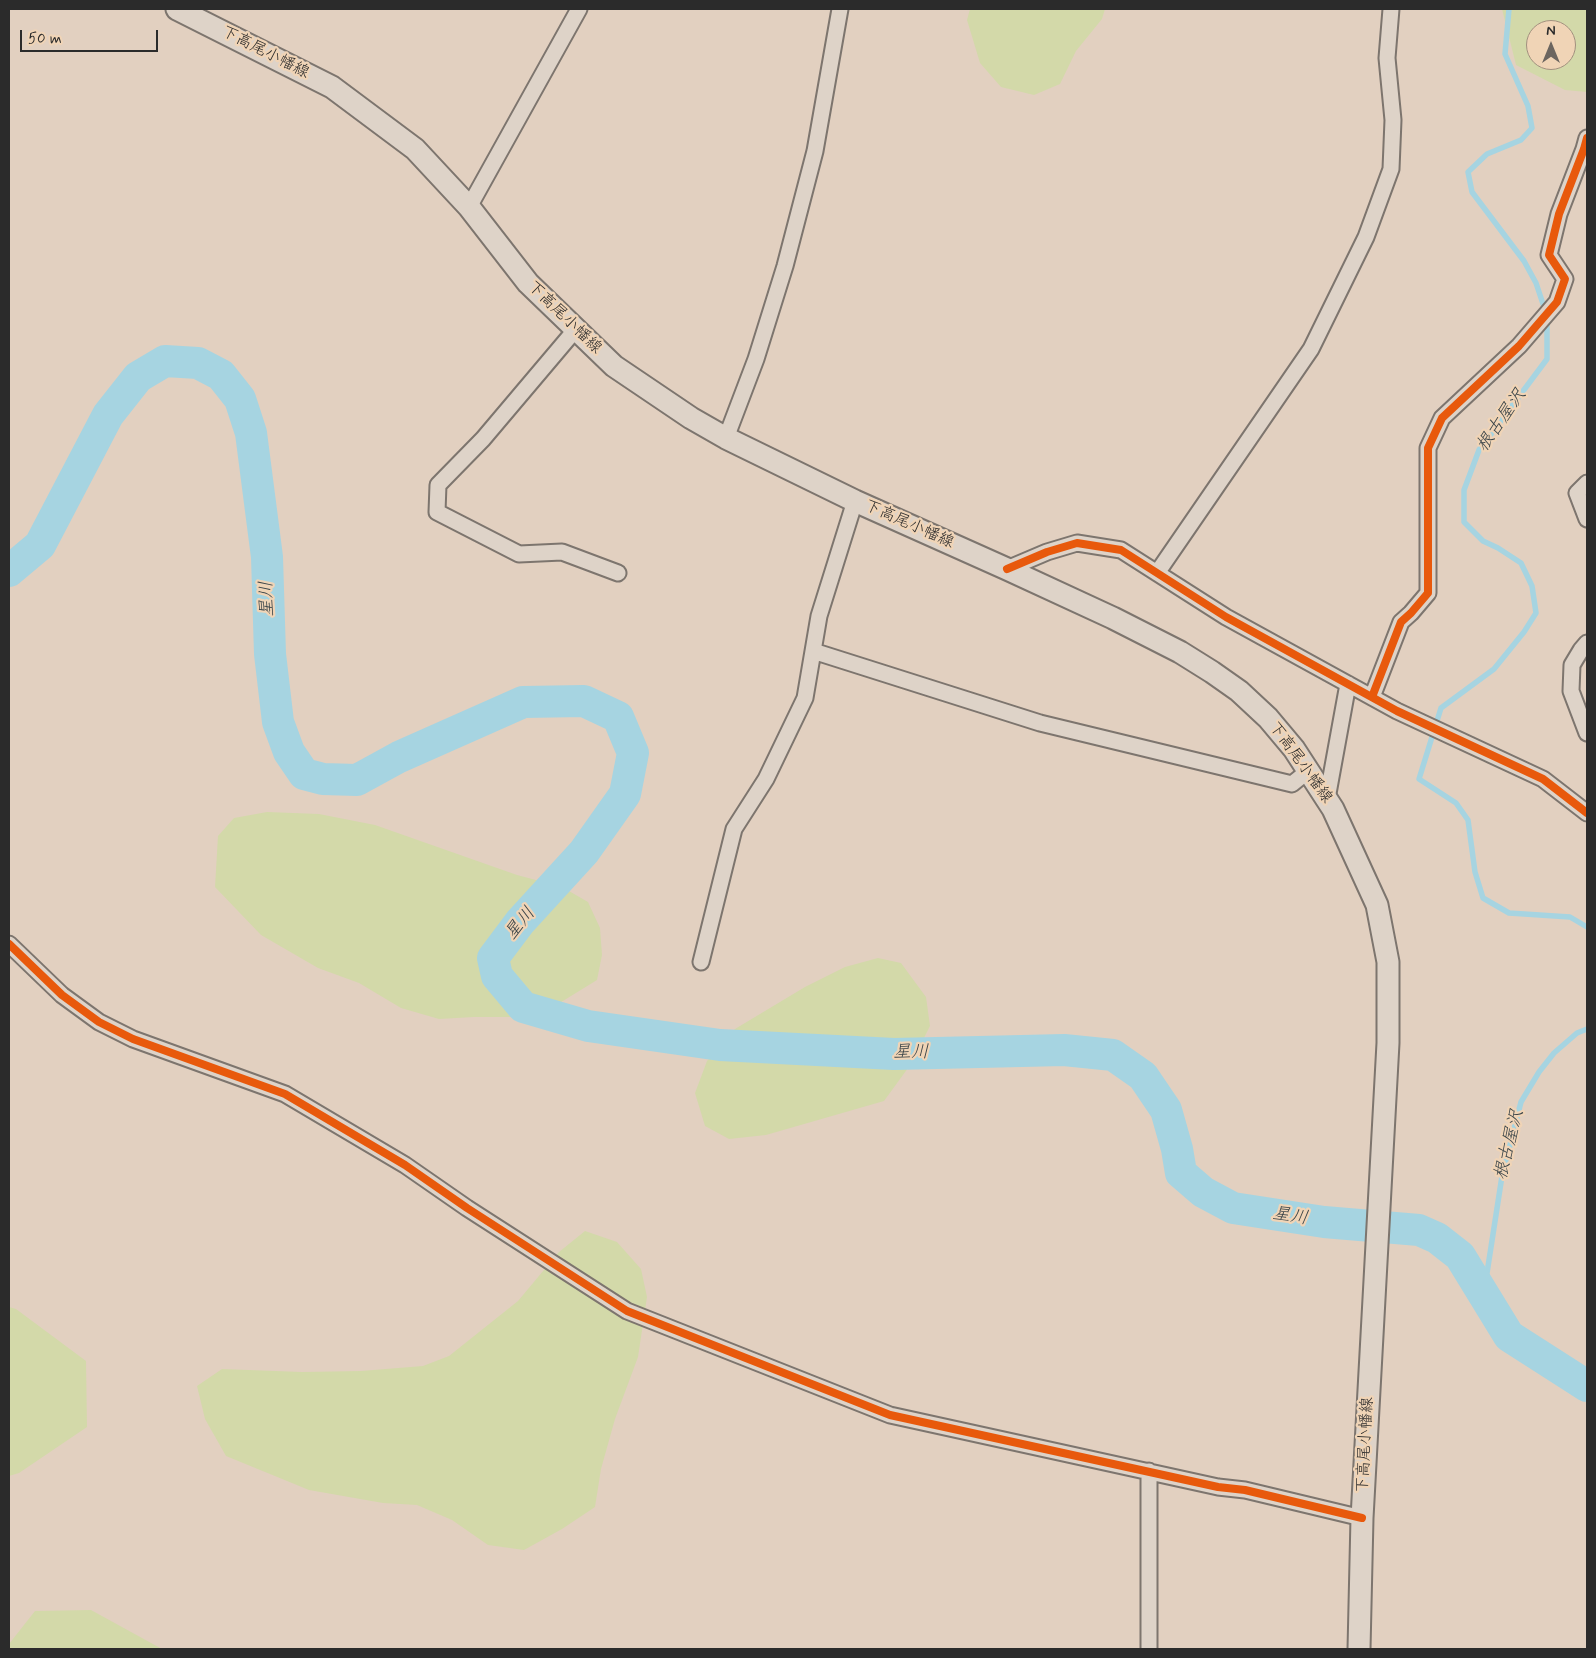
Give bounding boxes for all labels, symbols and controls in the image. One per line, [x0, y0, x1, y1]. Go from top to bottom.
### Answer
scale bar [22, 20, 160, 52]
north arrow [1526, 20, 1576, 70]
text: N [1546, 22, 1556, 40]
street label: 下高尾小幡線 [218, 23, 312, 83]
text: 50 m [28, 29, 62, 49]
street label: 下高尾小幡線 [523, 278, 605, 358]
water label: 根古屋沢 [1473, 385, 1531, 457]
street label: 下高尾小幡線 [861, 497, 957, 553]
water label: 星川 [257, 581, 279, 617]
street label: 下高尾小幡線 [1264, 719, 1336, 807]
water label: 星川 [501, 903, 541, 945]
water label: 星川 [893, 1042, 929, 1064]
water label: 根古屋沢 [1491, 1107, 1529, 1183]
water label: 星川 [1271, 1204, 1309, 1230]
street label: 下高尾小幡線 [1354, 1397, 1378, 1493]

